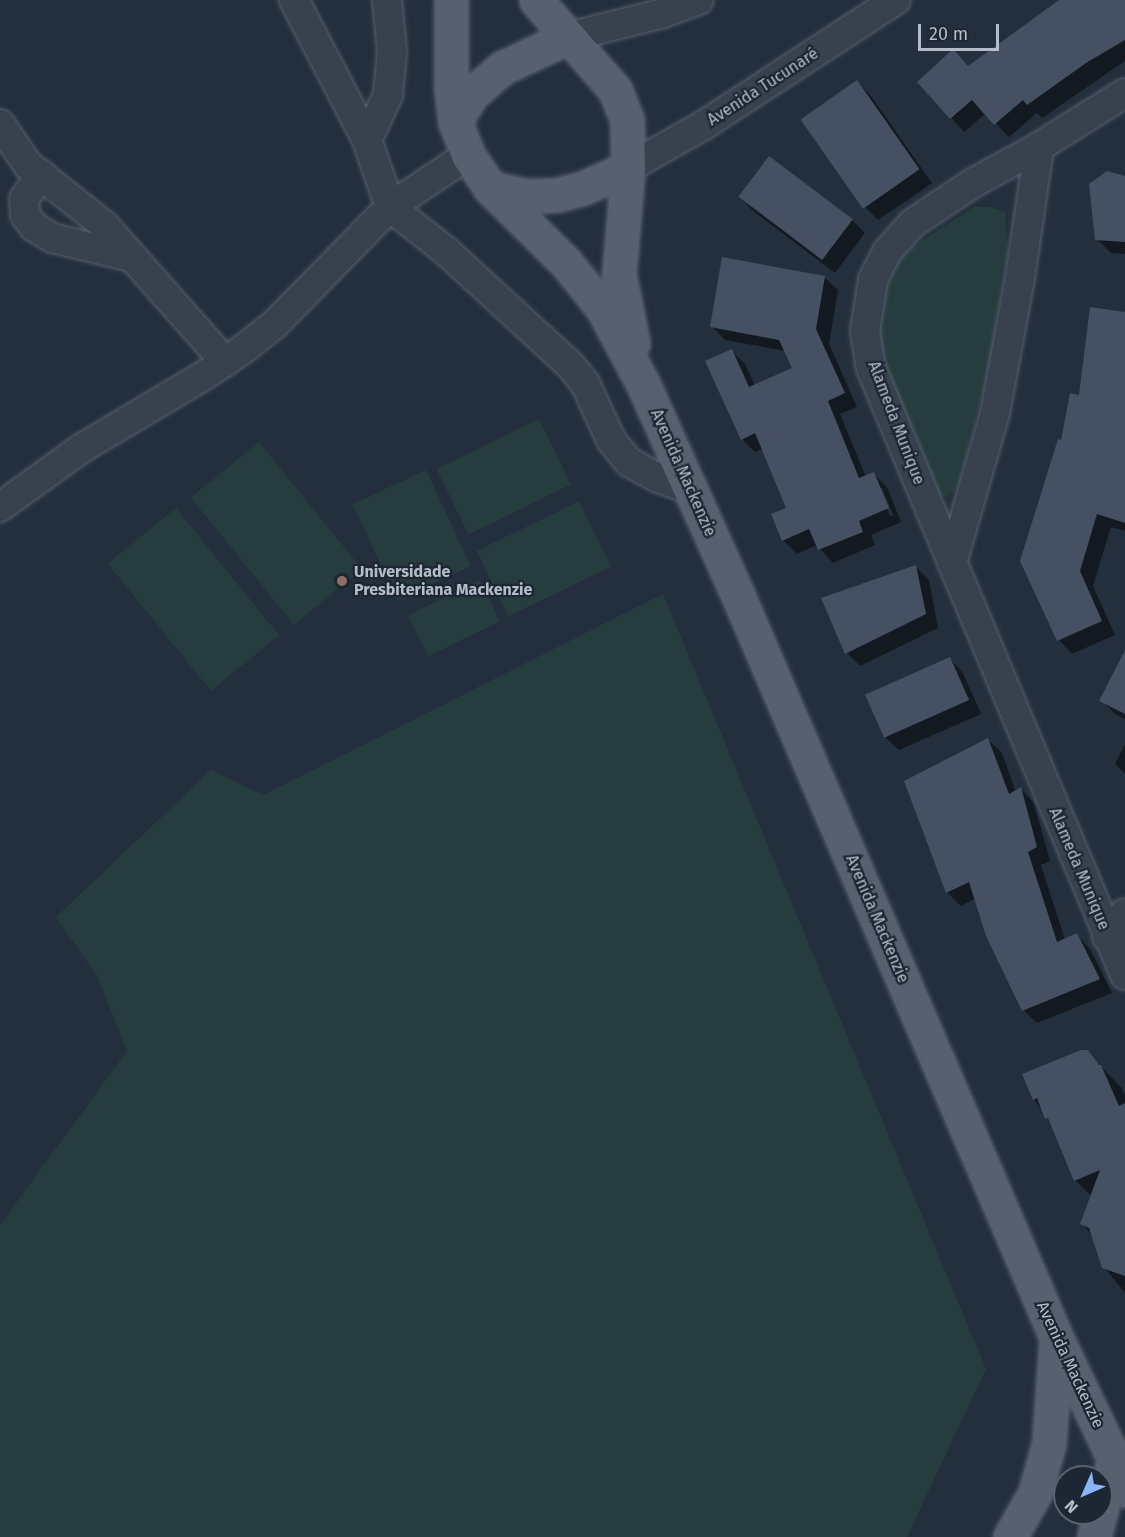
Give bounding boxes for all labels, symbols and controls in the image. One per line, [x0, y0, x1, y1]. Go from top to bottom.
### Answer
scale bar [921, 12, 1002, 50]
text: 20 m [929, 23, 968, 45]
street label: Avenida Tucunaré [704, 44, 822, 130]
street label: Alameda Munique [864, 359, 928, 487]
street label: Avenida Mackenzie [646, 406, 720, 540]
place label: Universidade Presbiteriana Mackenzie [354, 562, 532, 600]
marker: Universidade Presbiteriana Mackenzie [335, 574, 349, 588]
street label: Alameda Munique [1045, 805, 1113, 933]
street label: Avenida Mackenzie [841, 852, 913, 986]
street label: Avenida Mackenzie [1032, 1299, 1108, 1431]
north arrow [1053, 1465, 1113, 1525]
text: N [1061, 1496, 1082, 1517]

